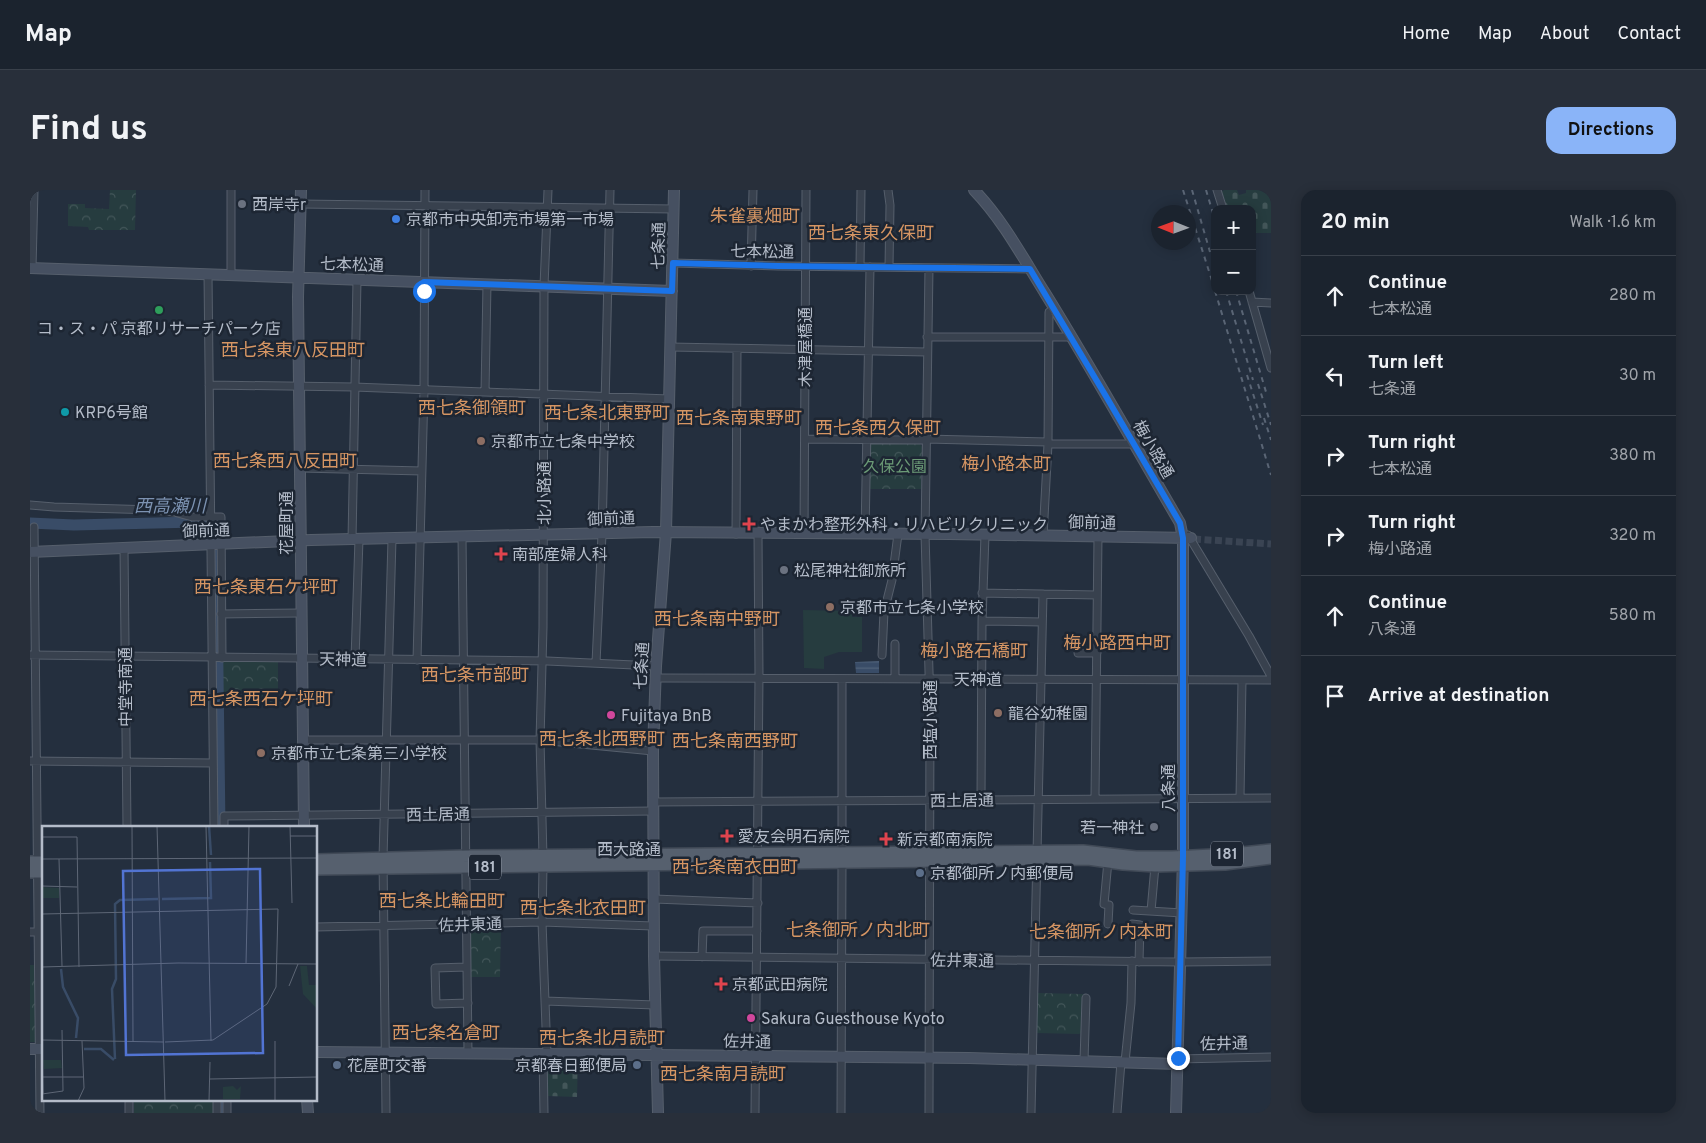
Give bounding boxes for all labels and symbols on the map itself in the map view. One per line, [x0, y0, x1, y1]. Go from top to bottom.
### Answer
place label: 西岸寺r [252, 196, 306, 216]
marker: 西岸寺r [236, 198, 248, 210]
north arrow [1151, 205, 1196, 250]
district label: 朱雀裏畑町 [710, 206, 800, 229]
place label: 京都市中央卸売市場第一市場 [406, 210, 614, 231]
marker: 京都市中央卸売市場第一市場 [390, 213, 402, 225]
street label: 七条通 [650, 222, 670, 270]
district label: 西七条東久保町 [808, 223, 934, 246]
street label: 七本松通 [730, 242, 794, 264]
street label: 七本松通 [320, 255, 384, 277]
route start [413, 280, 436, 303]
marker: コ・ス・パ 京都リサーチパーク店 [153, 304, 165, 316]
street label: 木津屋橋通 [797, 307, 817, 387]
place label: コ・ス・パ 京都リサーチパーク店 [37, 320, 281, 340]
district label: 西七条東八反田町 [221, 340, 365, 363]
district label: 西七条御領町 [418, 398, 526, 421]
district label: 西七条北東野町 [544, 403, 670, 426]
place label: KRP6号館 [75, 404, 148, 424]
marker: KRP6号館 [59, 406, 71, 418]
district label: 西七条南東野町 [676, 408, 802, 431]
street label: 梅小路通 [1128, 417, 1177, 483]
district label: 西七条西久保町 [815, 418, 941, 441]
place label: 京都市立七条中学校 [491, 433, 635, 453]
marker: 京都市立七条中学校 [475, 435, 487, 447]
district label: 西七条西八反田町 [213, 451, 357, 474]
district label: 梅小路本町 [961, 454, 1051, 477]
park label: 久保公園 [863, 458, 927, 478]
street label: 北小路通 [536, 461, 556, 525]
street label: 花屋町通 [278, 491, 298, 555]
water label: 西高瀬川 [134, 496, 208, 519]
street label: 御前通 [587, 509, 635, 531]
street label: 御前通 [1068, 514, 1116, 534]
place label: やまかわ整形外科・リハビリクリニック [760, 516, 1048, 536]
marker: やまかわ整形外科・リハビリクリニック [742, 517, 756, 531]
street label: 御前通 [182, 521, 230, 543]
place label: 南部産婦人科 [512, 546, 608, 566]
marker: 南部産婦人科 [494, 547, 508, 561]
place label: 松尾神社御旅所 [794, 562, 906, 582]
marker: 松尾神社御旅所 [778, 564, 790, 576]
district label: 西七条東石ケ坪町 [194, 577, 338, 600]
place label: 京都市立七条小学校 [840, 599, 984, 619]
marker: 京都市立七条小学校 [824, 601, 836, 613]
district label: 西七条南中野町 [654, 609, 780, 632]
district label: 梅小路西中町 [1063, 633, 1171, 656]
district label: 梅小路石橋町 [920, 641, 1028, 664]
street label: 七条通 [632, 642, 654, 691]
street label: 中堂寺南通 [117, 647, 137, 727]
street label: 天神道 [319, 651, 367, 671]
district label: 西七条市部町 [421, 665, 529, 688]
street label: 天神道 [954, 671, 1002, 691]
street label: 西塩小路通 [922, 680, 942, 760]
district label: 西七条西石ケ坪町 [189, 689, 333, 712]
place label: 龍谷幼稚園 [1008, 705, 1088, 725]
place label: Fujitaya BnB [621, 707, 712, 727]
marker: 龍谷幼稚園 [992, 707, 1004, 719]
marker: Fujitaya BnB [605, 709, 617, 721]
district label: 西七条北西野町 [539, 729, 665, 752]
district label: 西七条南西野町 [672, 731, 798, 754]
place label: 京都市立七条第三小学校 [271, 745, 447, 765]
marker: 京都市立七条第三小学校 [255, 747, 267, 759]
street label: 八条通 [1160, 764, 1180, 812]
street label: 西土居通 [930, 791, 994, 813]
street label: 西土居通 [406, 805, 470, 827]
place label: 若一神社 [1080, 819, 1144, 839]
marker: 若一神社 [1148, 821, 1160, 833]
inset map [42, 826, 318, 1100]
place label: 愛友会明石病院 [738, 828, 850, 848]
marker: 愛友会明石病院 [720, 829, 734, 843]
place label: 新京都南病院 [897, 831, 993, 851]
marker: 新京都南病院 [879, 832, 893, 846]
street label: 西大路通 [597, 841, 661, 861]
road number: 181 [1211, 842, 1243, 866]
road number: 181 [469, 854, 501, 880]
district label: 西七条南衣田町 [672, 857, 798, 880]
place label: 京都御所ノ内郵便局 [930, 865, 1074, 885]
marker: 京都御所ノ内郵便局 [914, 867, 926, 879]
district label: 西七条比輪田町 [379, 891, 505, 914]
district label: 西七条北衣田町 [520, 898, 646, 921]
street label: 佐井東通 [438, 915, 502, 937]
district label: 七条御所ノ内北町 [786, 920, 930, 943]
district label: 七条御所ノ内本町 [1029, 922, 1173, 945]
street label: 佐井東通 [930, 951, 994, 973]
place label: 京都武田病院 [732, 976, 828, 996]
marker: 京都武田病院 [714, 977, 728, 991]
place label: Sakura Guesthouse Kyoto [761, 1010, 945, 1030]
marker: Sakura Guesthouse Kyoto [745, 1012, 757, 1024]
district label: 西七条名倉町 [392, 1023, 500, 1046]
district label: 西七条北月読町 [539, 1028, 665, 1051]
street label: 佐井通 [723, 1033, 771, 1053]
street label: 佐井通 [1200, 1035, 1248, 1055]
route end [1167, 1047, 1190, 1070]
place label: 花屋町交番 [347, 1057, 427, 1077]
place label: 京都春日郵便局 [515, 1057, 627, 1077]
marker: 花屋町交番 [331, 1059, 343, 1071]
marker: 京都春日郵便局 [631, 1059, 643, 1071]
district label: 西七条南月読町 [660, 1064, 786, 1087]

